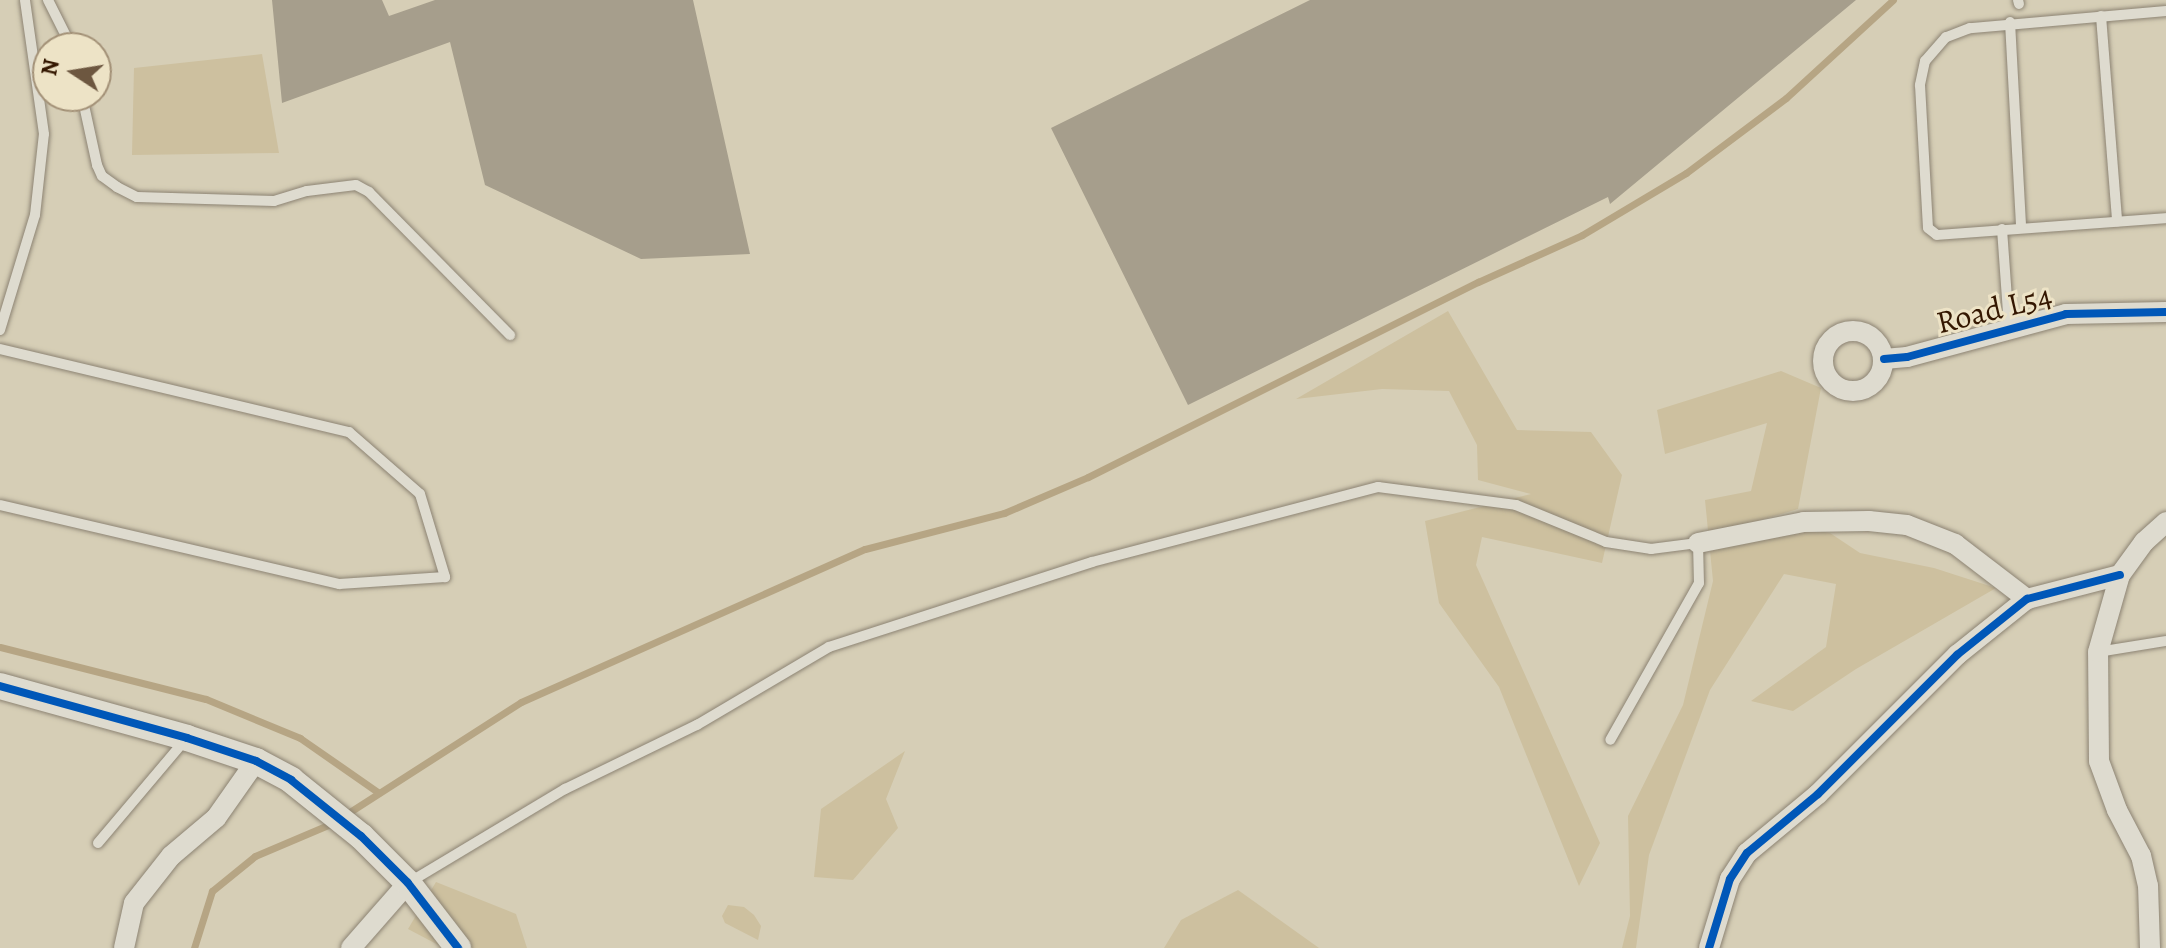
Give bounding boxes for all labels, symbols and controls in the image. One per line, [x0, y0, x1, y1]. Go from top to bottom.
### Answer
north arrow [32, 32, 112, 112]
text: N [34, 56, 67, 78]
street label: Road L54 [1932, 276, 2056, 342]

